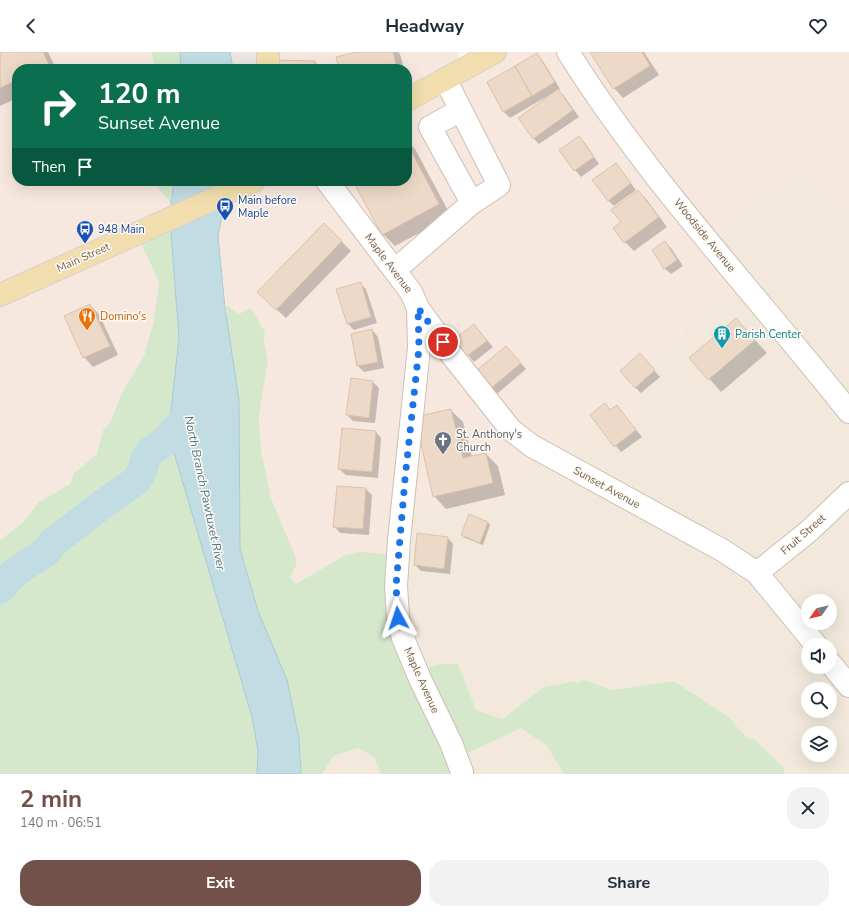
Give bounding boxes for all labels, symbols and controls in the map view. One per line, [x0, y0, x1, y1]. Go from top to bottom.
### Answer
text: Headway [385, 14, 464, 38]
icon: back [20, 15, 42, 37]
icon: heart [807, 15, 829, 37]
text: 120 m [98, 75, 181, 113]
icon: right [32, 80, 84, 132]
text: Sunset Avenue [98, 111, 220, 135]
icon: arrive [74, 156, 96, 178]
text: Then [32, 157, 66, 177]
place label: Main before Maple [238, 193, 297, 221]
street label: Woodside Avenue [670, 195, 739, 275]
bus stop icon: Main before Maple [215, 196, 235, 221]
bus stop icon: 948 Main [75, 219, 95, 244]
place label: 948 Main [98, 222, 145, 237]
street label: Maple Avenue [361, 230, 416, 296]
street label: Main Street [54, 239, 112, 276]
restaurant icon: Domino's [77, 306, 97, 331]
place label: Domino's [100, 309, 146, 324]
building icon: Parish Center [712, 324, 732, 349]
pin [426, 325, 460, 359]
place label: Parish Center [735, 327, 801, 342]
icon: arrive [432, 331, 454, 353]
water label: North Branch Pawtuxet River [181, 414, 229, 572]
place label: St. Anthony's Church [456, 427, 522, 455]
church icon: St. Anthony's Church [433, 430, 453, 455]
street label: Sunset Avenue [571, 463, 643, 512]
street label: Fruit Street [778, 510, 829, 558]
north arrow [801, 594, 837, 630]
map controls [801, 594, 837, 762]
position arrow [377, 597, 419, 639]
button: sound [801, 638, 837, 674]
street label: Maple Avenue [400, 645, 443, 716]
button: search [801, 682, 837, 718]
button: layers [801, 726, 837, 762]
text: 2 min [20, 783, 82, 815]
button: close [787, 787, 829, 829]
text: 140 m · 06:51 [20, 814, 102, 832]
button: Exit [20, 860, 421, 906]
button: Share [429, 860, 829, 906]

